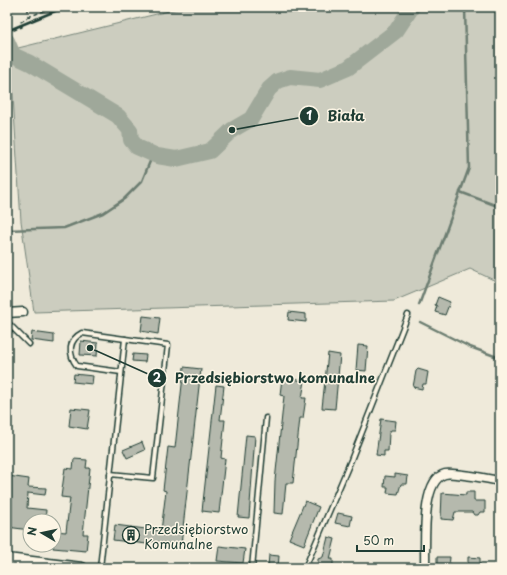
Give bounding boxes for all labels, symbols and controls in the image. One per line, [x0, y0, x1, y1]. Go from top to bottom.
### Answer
callout: Biała [299, 103, 373, 129]
text: Biała [327, 105, 365, 126]
text: 1 [306, 106, 312, 124]
callout: Przedsiębiorstwo komunalne [147, 365, 384, 391]
text: Przedsiębiorstwo komunalne [175, 367, 376, 388]
text: 2 [153, 368, 162, 386]
north arrow [22, 513, 62, 553]
place label: Przedsiębiorstwo Komunalne [144, 519, 248, 553]
text: N [23, 525, 41, 537]
building icon: Przedsiębiorstwo Komunalne [121, 525, 141, 545]
scale bar [357, 527, 424, 553]
text: 50 m [363, 531, 394, 549]

